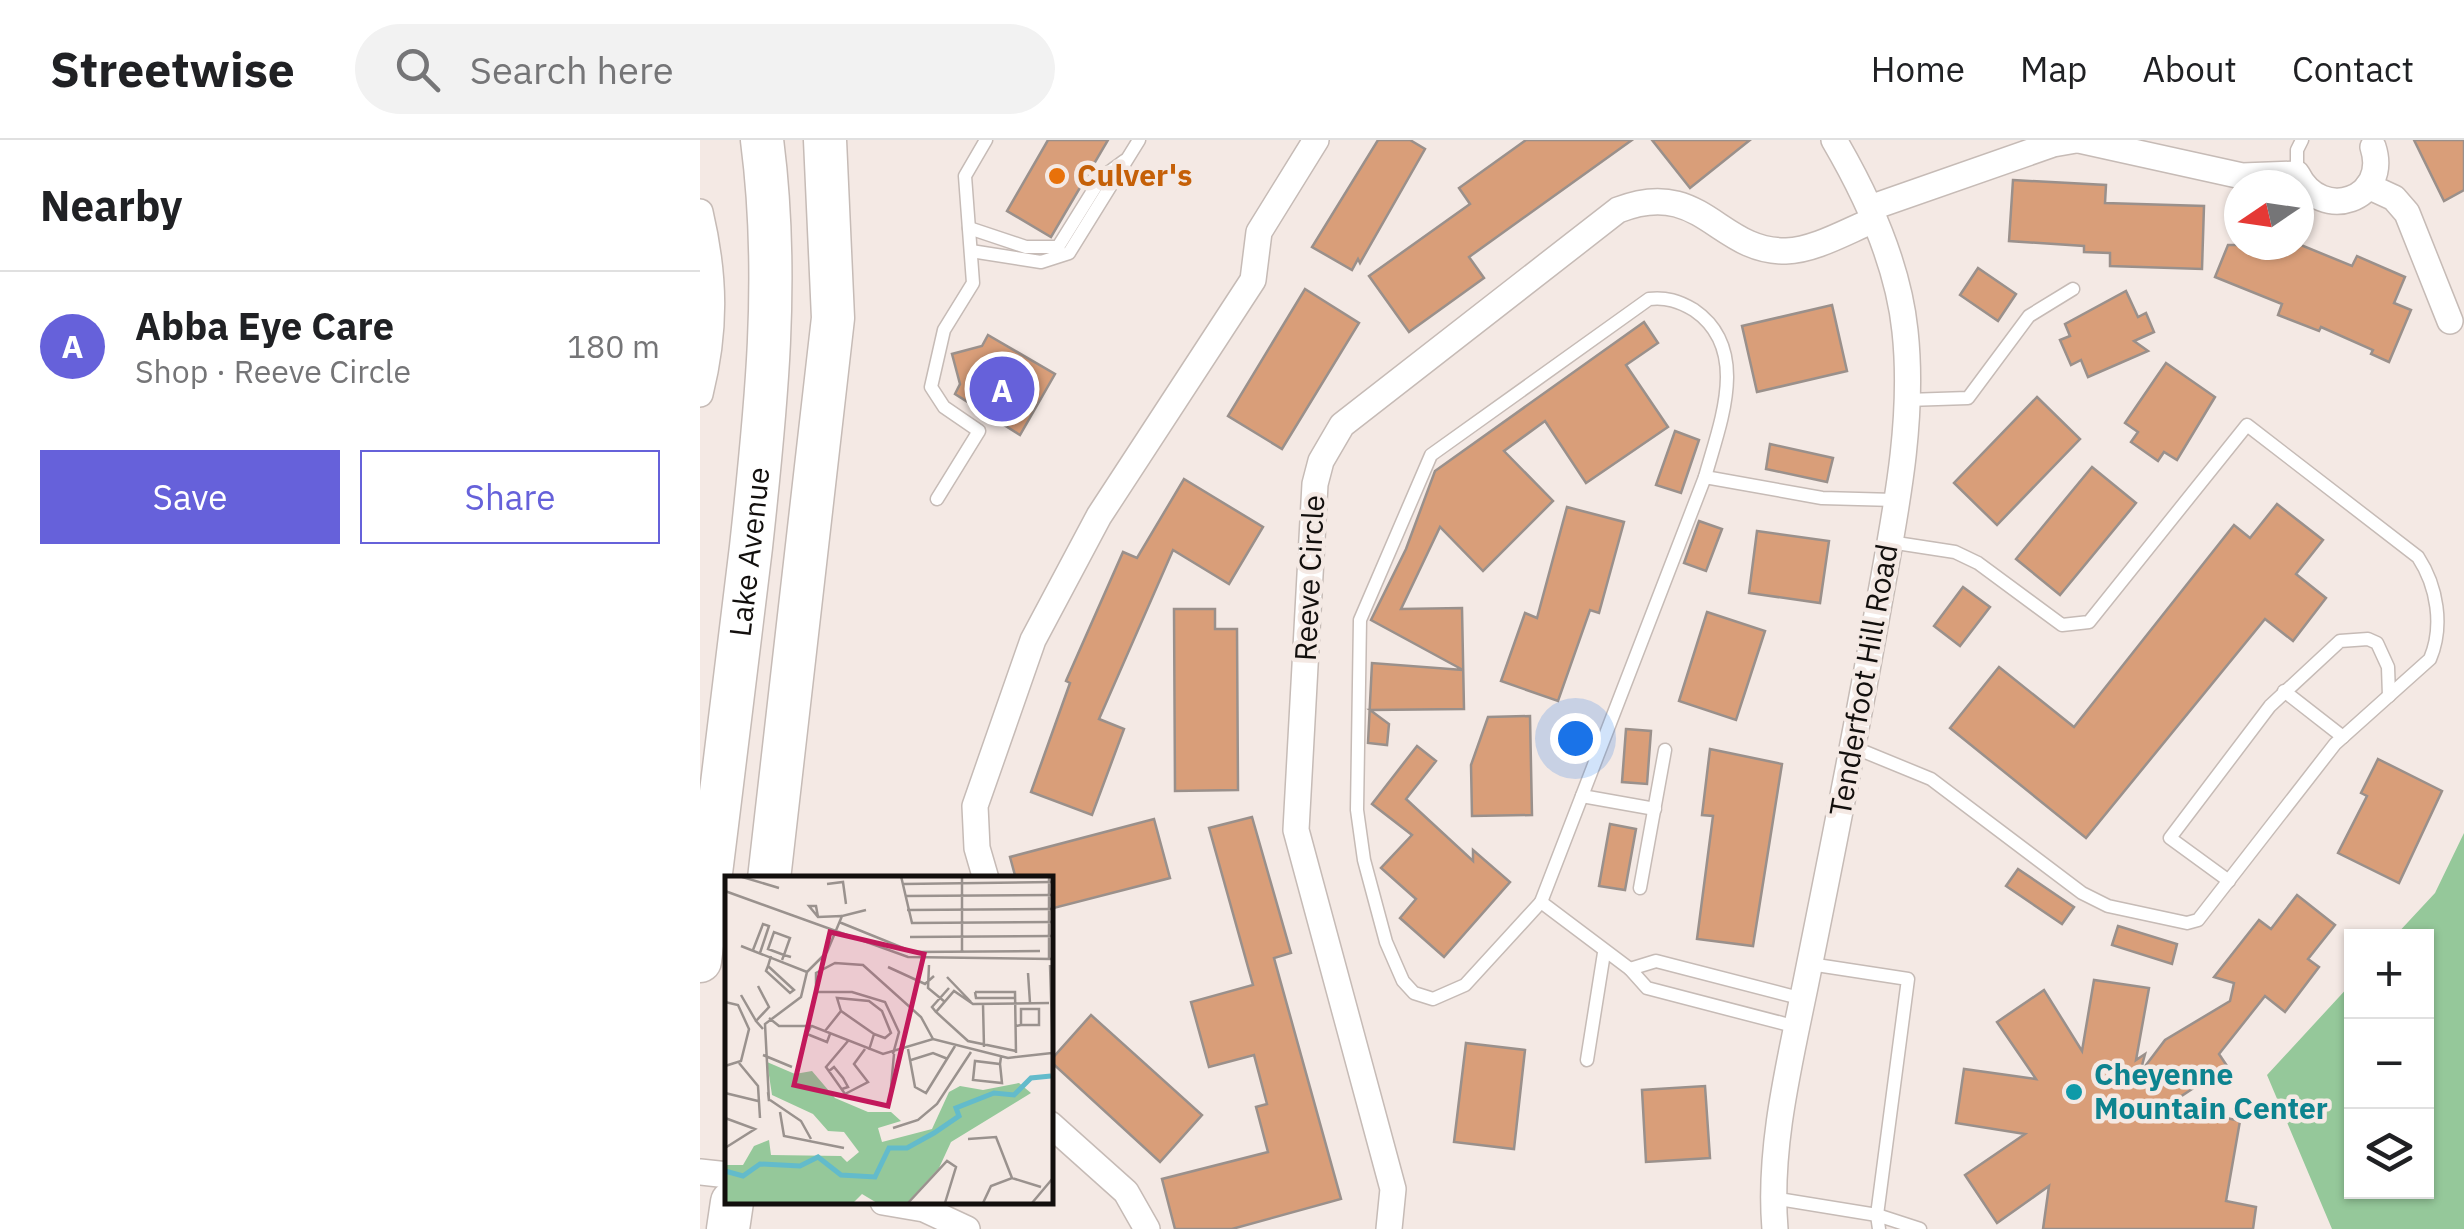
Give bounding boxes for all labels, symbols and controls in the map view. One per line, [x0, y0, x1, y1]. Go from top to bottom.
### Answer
search box [355, 24, 1055, 114]
text: Streetwise [50, 38, 295, 100]
icon: search [390, 42, 445, 97]
text: Search here [470, 45, 674, 94]
text: Home [1871, 46, 1965, 92]
text: Map [2020, 46, 2087, 92]
text: About [2142, 46, 2237, 92]
text: Contact [2292, 46, 2414, 92]
place label: Culver's [1077, 155, 1192, 194]
marker: Culver's [1046, 165, 1068, 187]
north arrow [2224, 170, 2314, 260]
text: Nearby [40, 178, 182, 233]
text: Abba Eye Care [135, 301, 394, 350]
text: A [62, 325, 83, 367]
text: 180 m [567, 325, 660, 367]
text: Shop · Reeve Circle [135, 350, 411, 392]
pin: A [970, 352, 1034, 426]
button: Save [40, 450, 340, 544]
button: Share [360, 450, 660, 544]
street label: Lake Avenue [720, 465, 777, 639]
street label: Reeve Circle [1285, 494, 1332, 662]
street label: Tenderfoot Hill Road [1819, 541, 1906, 819]
your location [1550, 713, 1601, 764]
inset map [725, 876, 1052, 1204]
map controls [2344, 929, 2434, 1199]
button: + [2344, 929, 2434, 1019]
button: − [2344, 1019, 2434, 1109]
place label: Cheyenne Mountain Center [2094, 1054, 2328, 1127]
marker: Cheyenne Mountain Center [2063, 1081, 2085, 1103]
button: layers [2344, 1109, 2434, 1199]

